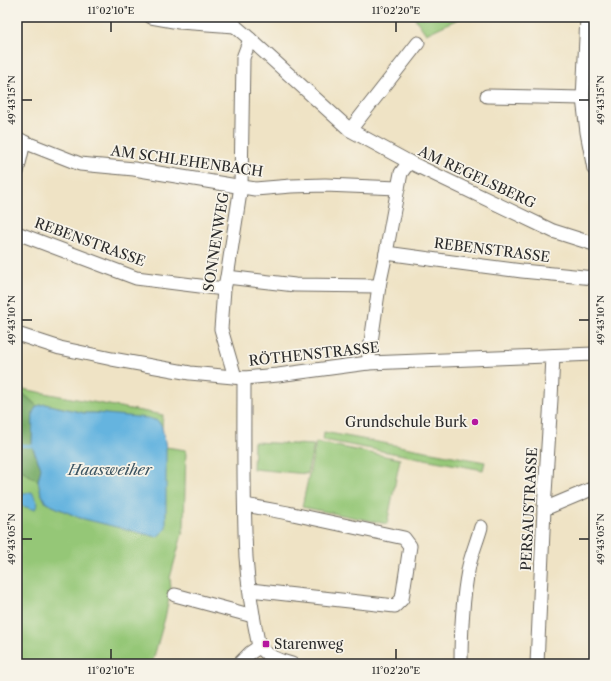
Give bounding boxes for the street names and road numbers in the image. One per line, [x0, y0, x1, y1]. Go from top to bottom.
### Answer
street label: AM SCHLEHENBACH [109, 141, 264, 181]
street label: AM REGELSBERG [415, 142, 539, 212]
street label: SONNENWEG [199, 191, 233, 293]
street label: REBENSTRASSE [32, 214, 148, 270]
street label: REBENSTRASSE [433, 234, 551, 266]
street label: RÖTHENSTRASSE [248, 338, 380, 370]
street label: PERSAUSTRASSE [517, 447, 541, 571]

